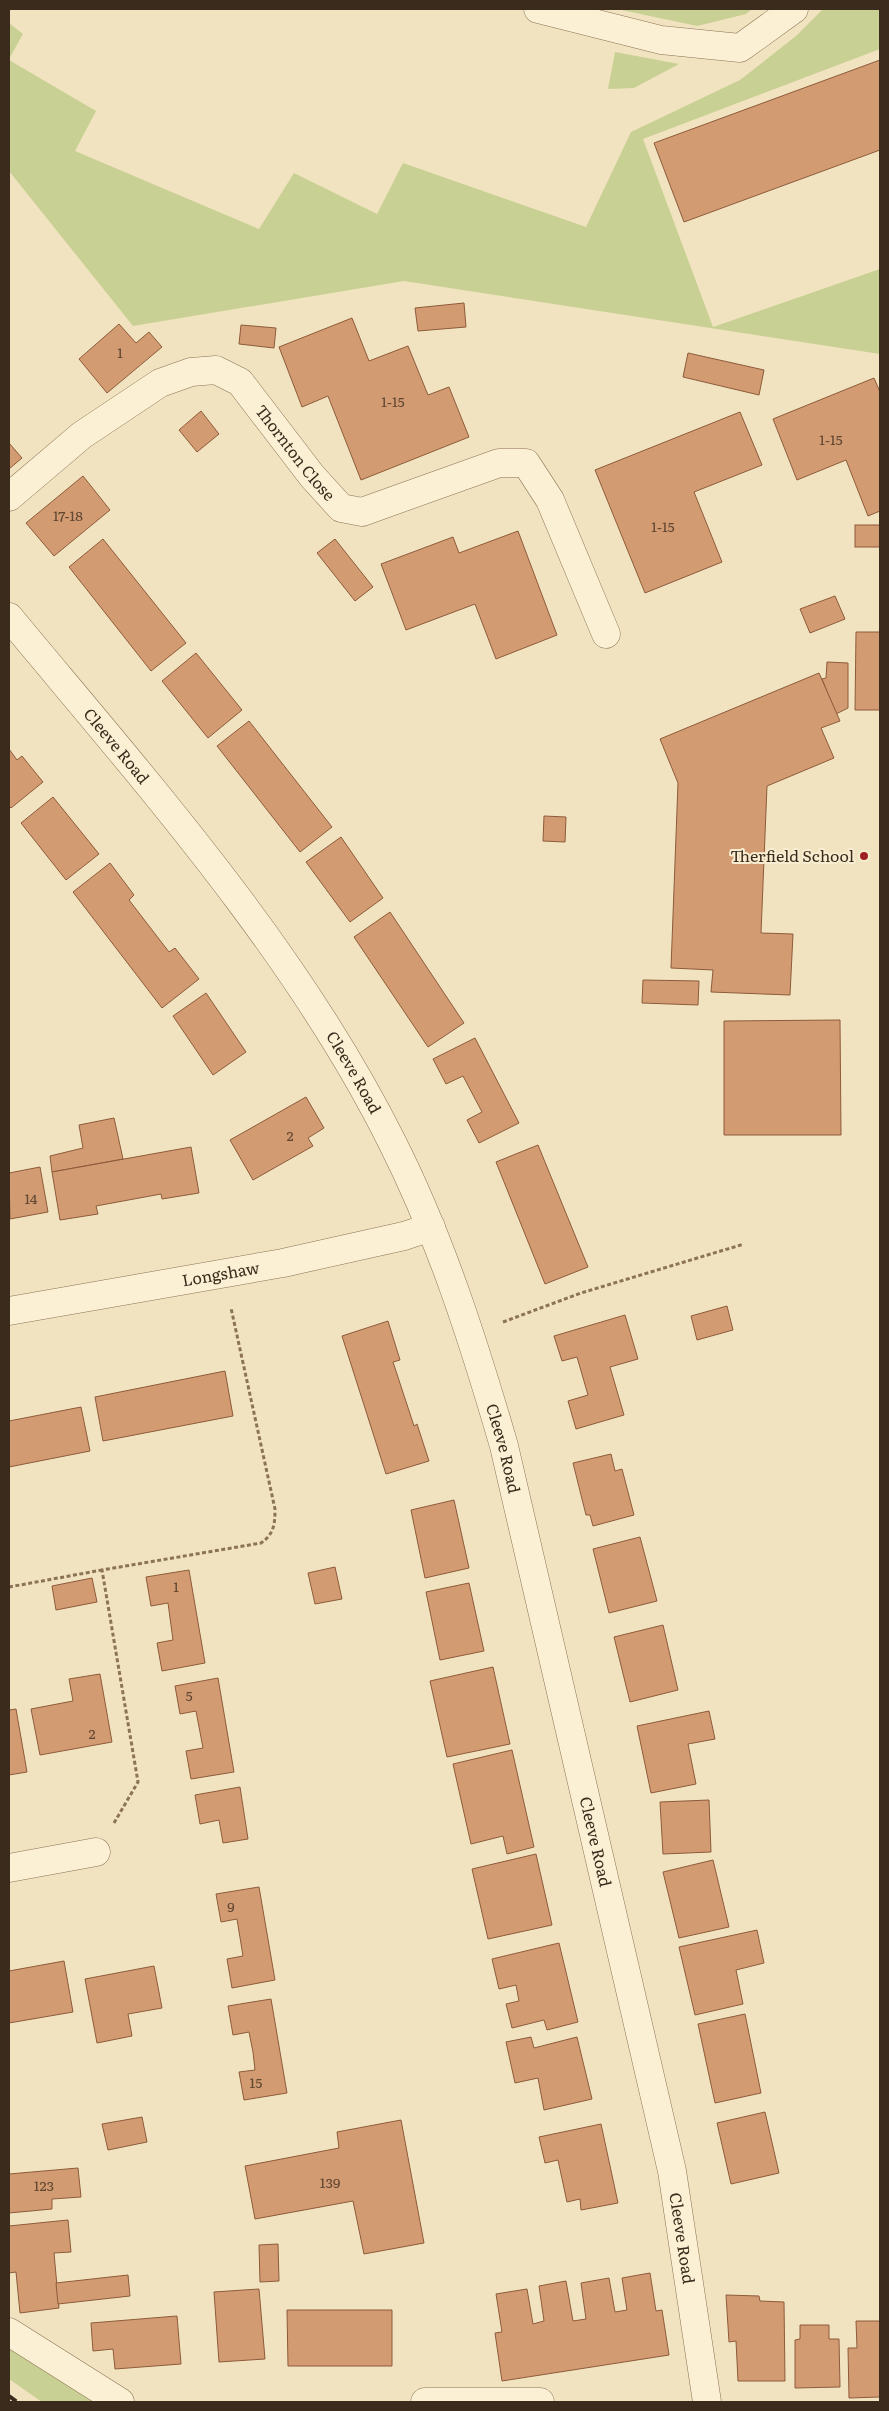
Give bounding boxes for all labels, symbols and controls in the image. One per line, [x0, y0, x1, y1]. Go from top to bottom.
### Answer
house number: 1 [117, 342, 123, 362]
house number: 1-15 [381, 391, 405, 411]
street label: Thornton Close [250, 399, 342, 505]
house number: 1-15 [819, 429, 843, 449]
house number: 17-18 [53, 505, 83, 525]
house number: 1-15 [651, 516, 675, 536]
street label: Cleeve Road [79, 702, 156, 789]
place label: Therfield School [730, 843, 854, 867]
marker: Therfield School [858, 850, 870, 862]
street label: Cleeve Road [321, 1026, 388, 1118]
house number: 2 [286, 1125, 294, 1145]
house number: 14 [25, 1188, 38, 1208]
street label: Longshaw [180, 1254, 261, 1291]
street label: Cleeve Road [481, 1400, 528, 1496]
house number: 1 [173, 1576, 179, 1596]
house number: 5 [185, 1685, 193, 1705]
house number: 2 [88, 1723, 96, 1743]
street label: Cleeve Road [575, 1794, 619, 1889]
house number: 9 [227, 1896, 235, 1916]
house number: 15 [250, 2072, 262, 2092]
house number: 139 [320, 2172, 340, 2192]
house number: 123 [34, 2175, 54, 2195]
street label: Cleeve Road [664, 2191, 702, 2286]

